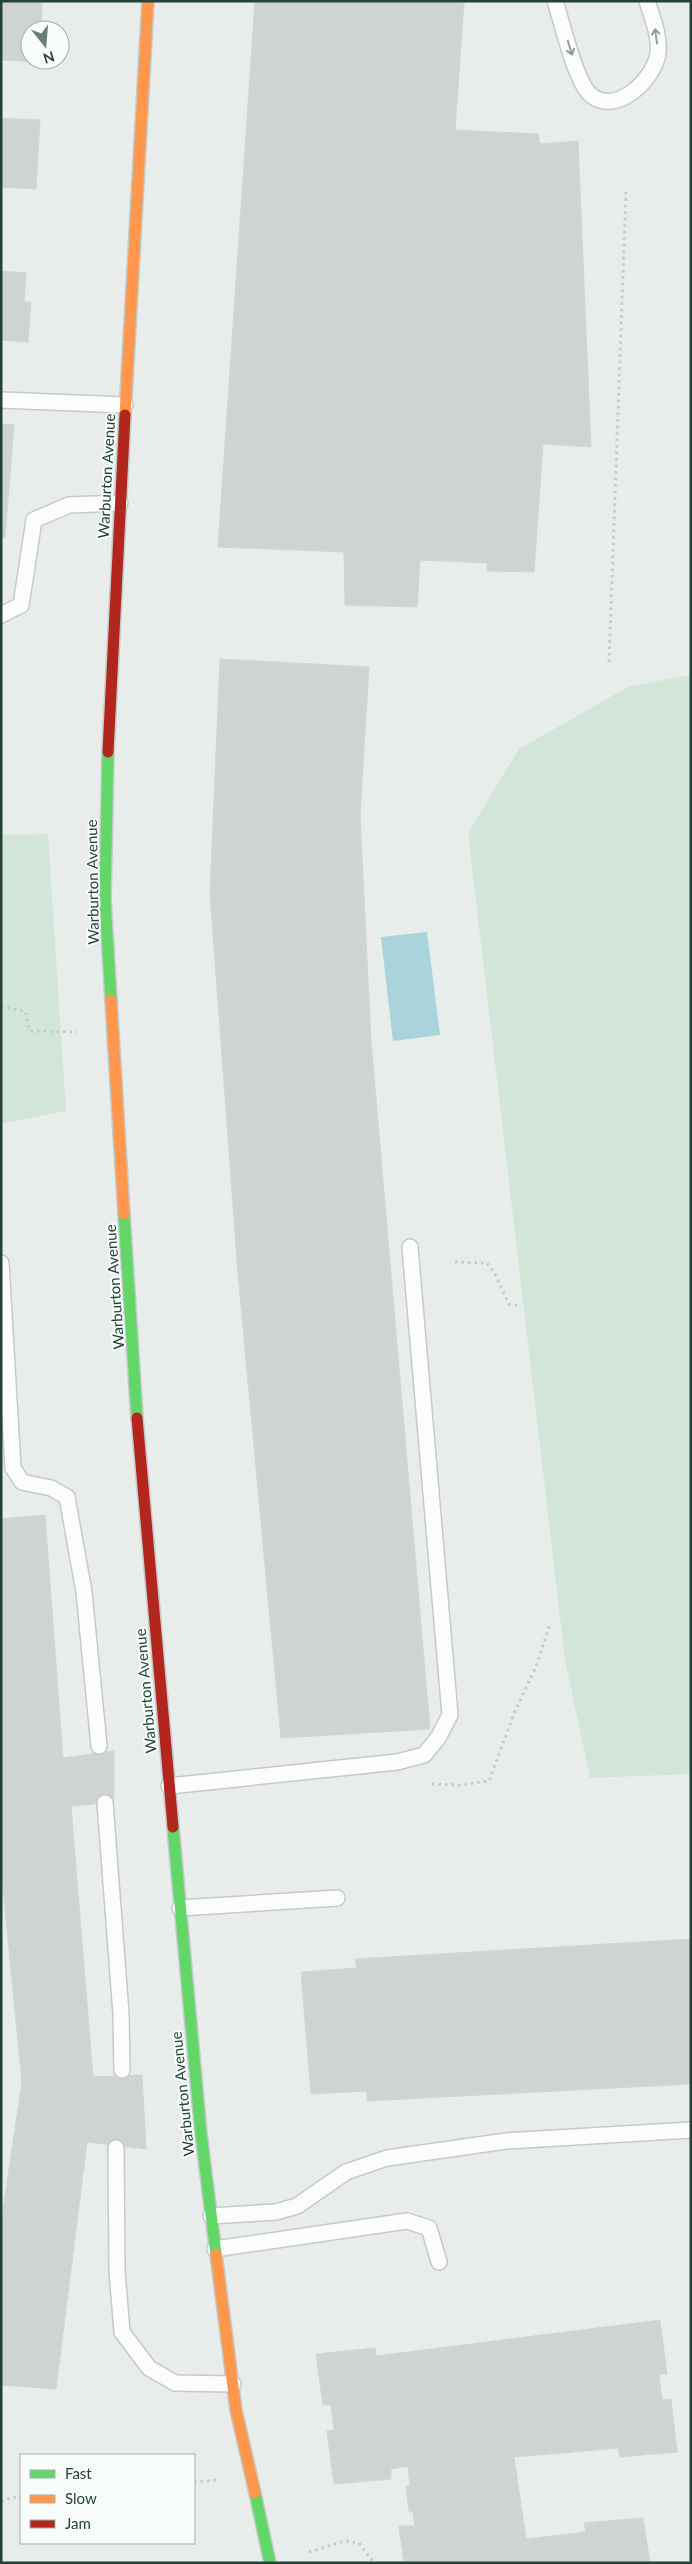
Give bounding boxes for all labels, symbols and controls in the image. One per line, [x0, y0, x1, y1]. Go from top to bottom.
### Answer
north arrow [20, 20, 70, 70]
one-way arrow [651, 29, 661, 45]
one-way arrow [565, 39, 575, 55]
text: N [41, 48, 57, 68]
street label: Warburton Avenue [94, 413, 118, 539]
street label: Warburton Avenue [82, 819, 102, 945]
street label: Warburton Avenue [101, 1224, 127, 1350]
street label: Warburton Avenue [131, 1628, 159, 1754]
street label: Warburton Avenue [167, 2031, 197, 2157]
legend [20, 2454, 195, 2544]
text: Fast [65, 2464, 92, 2482]
text: Slow [65, 2489, 97, 2507]
text: Jam [65, 2514, 91, 2532]

